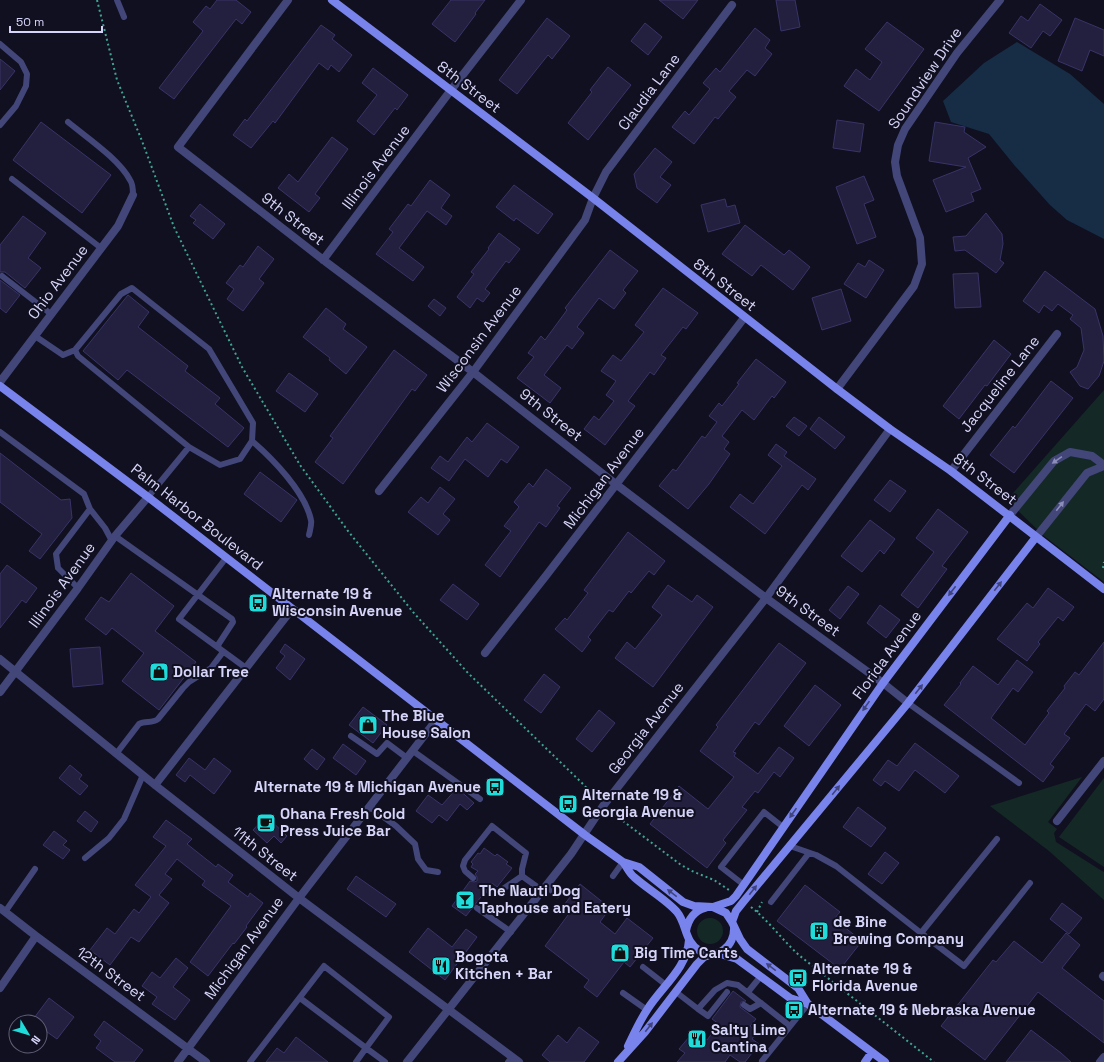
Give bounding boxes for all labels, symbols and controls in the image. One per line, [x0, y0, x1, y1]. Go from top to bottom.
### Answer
scale bar [10, 8, 102, 34]
text: 50 m [16, 14, 44, 30]
street label: Soundview Drive [883, 23, 966, 132]
street label: Claudia Lane [613, 49, 684, 134]
street label: 8th Street [434, 56, 505, 117]
street label: Illinois Avenue [338, 120, 414, 213]
street label: 9th Street [258, 188, 329, 249]
street label: Ohio Avenue [23, 240, 92, 323]
street label: 8th Street [690, 254, 761, 315]
street label: Wisconsin Avenue [432, 281, 525, 396]
street label: Jacqueline Lane [956, 331, 1043, 436]
street label: 9th Street [516, 384, 587, 445]
street label: Michigan Avenue [559, 423, 648, 532]
street label: 8th Street [950, 448, 1021, 509]
one-way arrow [1052, 456, 1062, 464]
street label: Palm Harbor Boulevard [127, 459, 267, 574]
one-way arrow [1056, 500, 1064, 511]
street label: Illinois Avenue [24, 538, 99, 631]
street label: 9th Street [772, 581, 844, 640]
one-way arrow [994, 581, 1002, 592]
place label: Alternate 19 & Wisconsin Avenue [272, 584, 403, 620]
one-way arrow [948, 585, 957, 596]
bus stop icon: Alternate 19 & Wisconsin Avenue [247, 592, 269, 614]
street label: Florida Avenue [848, 606, 925, 703]
shop icon: Dollar Tree [148, 661, 170, 683]
place label: Dollar Tree [173, 662, 249, 681]
street label: Georgia Avenue [604, 678, 688, 778]
one-way arrow [914, 684, 923, 695]
one-way arrow [862, 701, 870, 711]
place label: The Blue House Salon [382, 706, 471, 742]
shop icon: The Blue House Salon [357, 714, 379, 736]
bus stop icon: Alternate 19 & Michigan Avenue [484, 776, 506, 798]
place label: Alternate 19 & Michigan Avenue [254, 777, 481, 796]
one-way arrow [832, 784, 841, 795]
place label: Alternate 19 & Georgia Avenue [582, 785, 695, 821]
bus stop icon: Alternate 19 & Georgia Avenue [557, 793, 579, 815]
place label: Ohana Fresh Cold Press Juice Bar [280, 804, 405, 840]
one-way arrow [789, 808, 797, 819]
cafe icon: Ohana Fresh Cold Press Juice Bar [255, 812, 277, 834]
street label: 11th Street [229, 822, 302, 885]
place label: The Nauti Dog Taphouse and Eatery [479, 881, 631, 917]
one-way arrow [749, 884, 758, 895]
bar icon: The Nauti Dog Taphouse and Eatery [454, 889, 476, 911]
one-way arrow [667, 889, 678, 898]
street label: Michigan Avenue [200, 892, 287, 1003]
place label: de Bine Brewing Company [833, 912, 964, 948]
building icon: de Bine Brewing Company [808, 920, 830, 942]
street label: 12th Street [73, 942, 150, 1005]
shop icon: Big Time Carts [609, 942, 631, 964]
place label: Big Time Carts [634, 943, 738, 962]
place label: Bogota Kitchen + Bar [455, 947, 552, 983]
restaurant icon: Bogota Kitchen + Bar [430, 955, 452, 977]
place label: Alternate 19 & Florida Avenue [812, 959, 918, 995]
one-way arrow [765, 963, 776, 972]
bus stop icon: Alternate 19 & Florida Avenue [787, 967, 809, 989]
bus stop icon: Alternate 19 & Nebraska Avenue [783, 999, 805, 1021]
place label: Alternate 19 & Nebraska Avenue [808, 1000, 1036, 1019]
north arrow [8, 1014, 48, 1054]
place label: Salty Lime Cantina [711, 1020, 787, 1056]
one-way arrow [645, 1021, 653, 1032]
restaurant icon: Salty Lime Cantina [686, 1028, 708, 1050]
text: N [28, 1033, 44, 1047]

